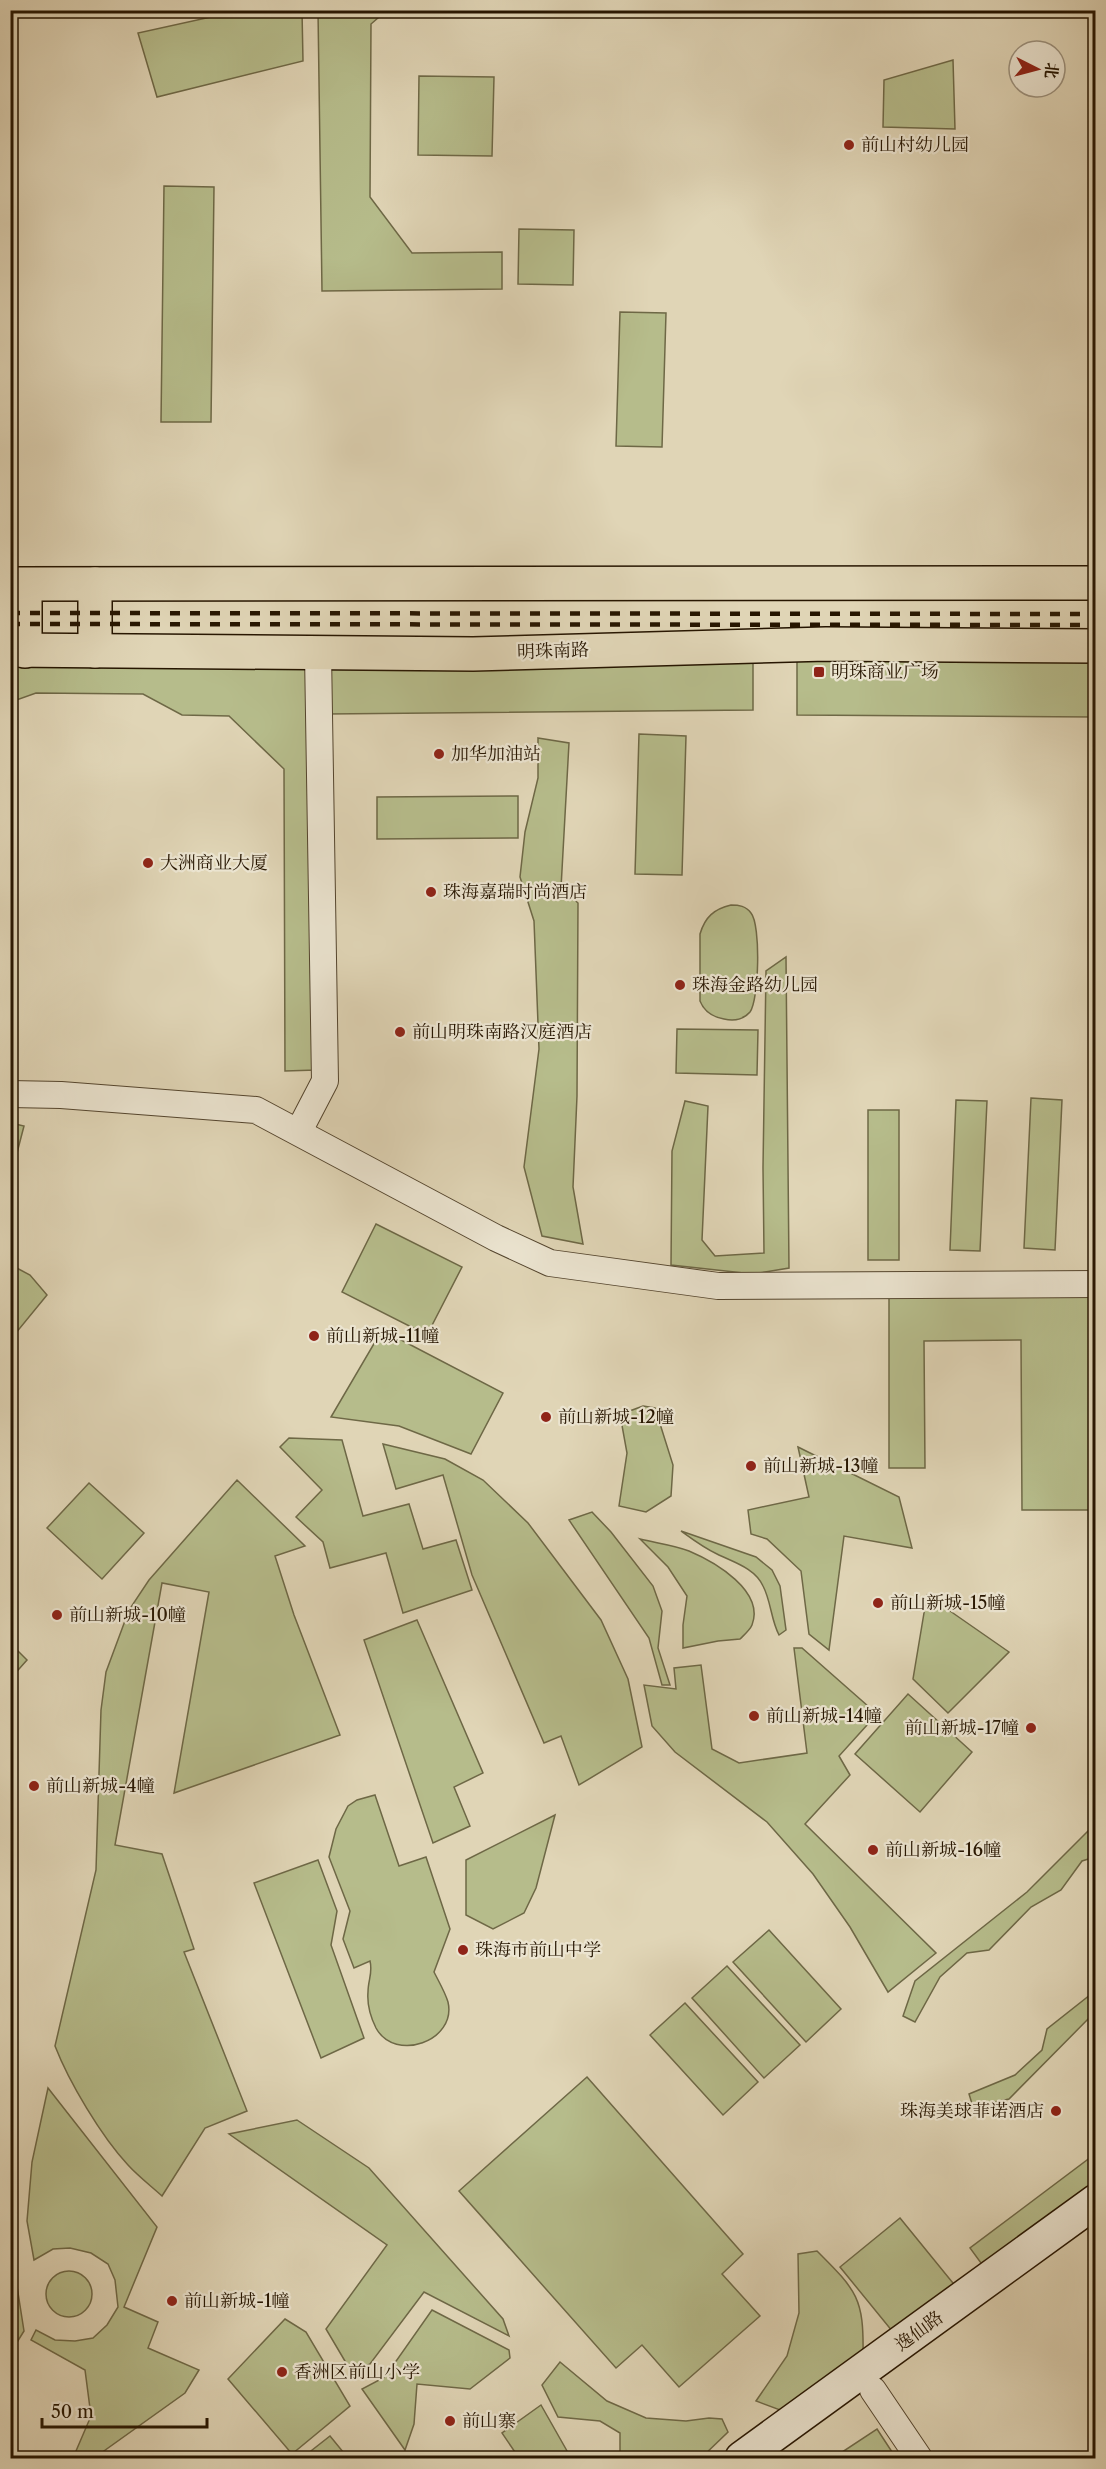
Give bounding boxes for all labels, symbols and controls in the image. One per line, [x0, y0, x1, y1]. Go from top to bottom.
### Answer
north arrow [1007, 39, 1067, 99]
text: 北 [1041, 62, 1063, 80]
place label: 前山村幼儿园 [861, 134, 969, 156]
marker: 前山村幼儿园 [842, 138, 856, 152]
street label: 明珠南路 [517, 639, 589, 663]
place label: 明珠商业广场 [831, 661, 939, 683]
marker: 明珠商业广场 [812, 665, 826, 679]
place label: 加华加油站 [451, 743, 541, 765]
marker: 加华加油站 [432, 747, 446, 761]
place label: 大洲商业大厦 [160, 852, 268, 874]
marker: 大洲商业大厦 [141, 856, 155, 870]
place label: 珠海嘉瑞时尚酒店 [443, 881, 587, 903]
marker: 珠海嘉瑞时尚酒店 [424, 885, 438, 899]
place label: 珠海金路幼儿园 [692, 974, 818, 996]
marker: 珠海金路幼儿园 [673, 978, 687, 992]
place label: 前山明珠南路汉庭酒店 [412, 1021, 592, 1043]
marker: 前山明珠南路汉庭酒店 [393, 1025, 407, 1039]
place label: 前山新城-11幢 [326, 1325, 439, 1347]
marker: 前山新城-11幢 [307, 1329, 321, 1343]
place label: 前山新城-12幢 [558, 1406, 674, 1428]
marker: 前山新城-12幢 [539, 1410, 553, 1424]
place label: 前山新城-13幢 [763, 1455, 879, 1477]
marker: 前山新城-13幢 [744, 1459, 758, 1473]
place label: 前山新城-15幢 [890, 1592, 1005, 1614]
marker: 前山新城-15幢 [871, 1596, 885, 1610]
place label: 前山新城-10幢 [69, 1604, 186, 1626]
marker: 前山新城-10幢 [50, 1608, 64, 1622]
place label: 前山新城-14幢 [766, 1705, 882, 1727]
marker: 前山新城-14幢 [747, 1709, 761, 1723]
place label: 前山新城-17幢 [905, 1717, 1019, 1739]
marker: 前山新城-17幢 [1024, 1721, 1038, 1735]
place label: 前山新城-4幢 [46, 1775, 155, 1797]
marker: 前山新城-4幢 [27, 1779, 41, 1793]
place label: 前山新城-16幢 [885, 1839, 1001, 1861]
marker: 前山新城-16幢 [866, 1843, 880, 1857]
place label: 珠海市前山中学 [475, 1939, 601, 1961]
marker: 珠海市前山中学 [456, 1943, 470, 1957]
place label: 珠海美球菲诺酒店 [900, 2100, 1044, 2122]
marker: 珠海美球菲诺酒店 [1049, 2104, 1063, 2118]
place label: 前山新城-1幢 [184, 2290, 290, 2312]
marker: 前山新城-1幢 [165, 2294, 179, 2308]
street label: 逸仙路 [891, 2306, 947, 2356]
place label: 香洲区前山小学 [294, 2361, 420, 2383]
marker: 香洲区前山小学 [275, 2365, 289, 2379]
scale bar [42, 2391, 207, 2429]
text: 50 m [51, 2401, 94, 2423]
place label: 前山寨 [462, 2410, 516, 2432]
marker: 前山寨 [443, 2414, 457, 2428]

